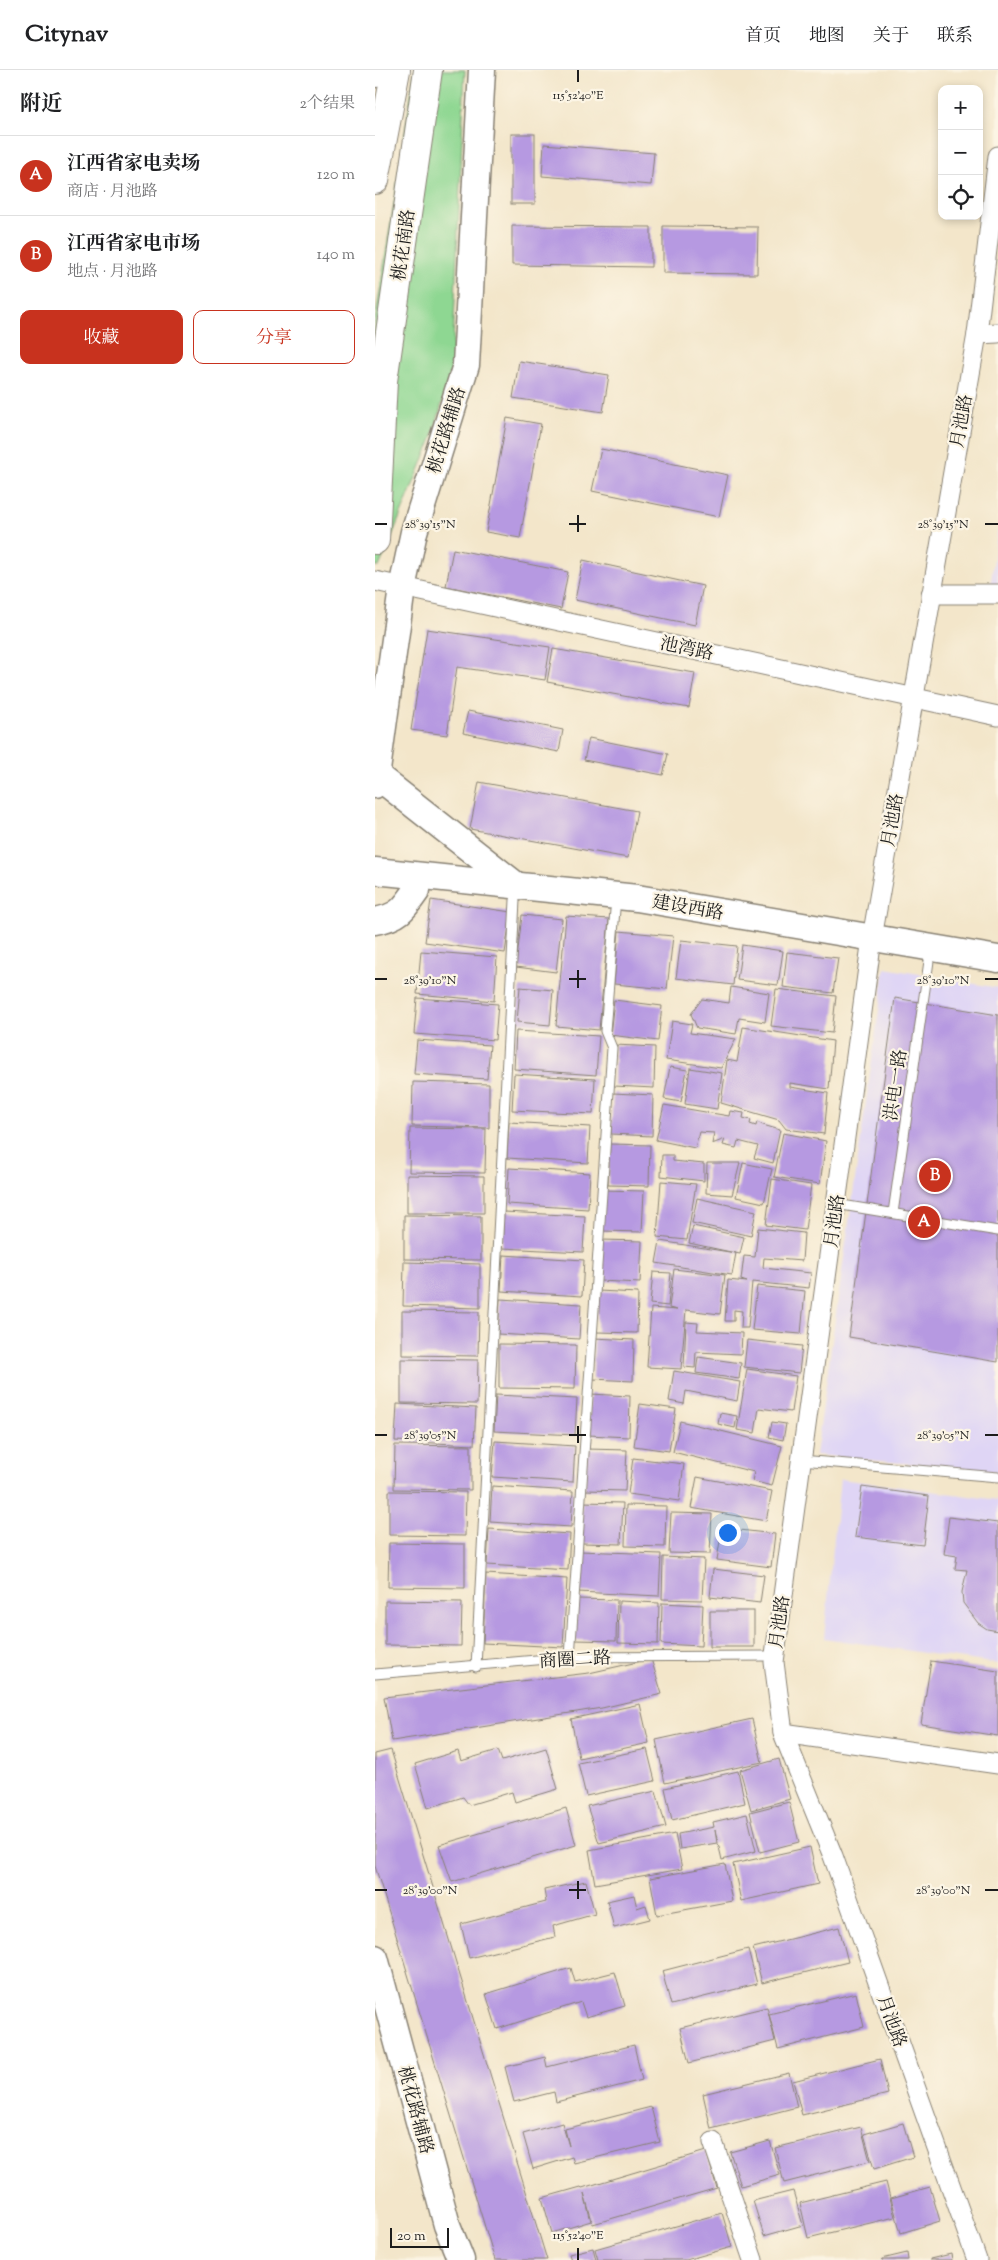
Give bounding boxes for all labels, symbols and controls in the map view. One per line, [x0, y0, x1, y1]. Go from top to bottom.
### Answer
text: Citynav [25, 18, 108, 52]
text: 首页 [745, 24, 781, 50]
text: 地图 [809, 24, 845, 50]
text: 关于 [873, 24, 909, 50]
text: 联系 [937, 24, 973, 50]
map controls [938, 85, 983, 220]
button: + [938, 85, 983, 130]
text: 115°52'40"E [552, 87, 604, 105]
text: 附近 [20, 90, 62, 120]
text: 2个结果 [300, 93, 355, 116]
button: − [938, 130, 983, 175]
text: 江西省家电卖场 [67, 151, 200, 178]
text: A [30, 164, 43, 187]
text: 120 m [317, 164, 355, 187]
button: locate [938, 175, 983, 220]
text: 商店 · 月池路 [67, 181, 158, 204]
street label: 桃花南路 [387, 208, 423, 283]
text: 江西省家电市场 [67, 231, 200, 258]
text: B [31, 244, 41, 267]
text: 140 m [317, 244, 355, 267]
text: 地点 · 月池路 [67, 261, 158, 284]
button: 收藏 [20, 310, 183, 364]
button: 分享 [193, 310, 355, 364]
street label: 桃花路辅路 [422, 384, 474, 477]
street label: 月池路 [945, 393, 980, 450]
text: 28°39'15"N [404, 516, 456, 534]
text: 28°39'15"N [917, 516, 969, 534]
street label: 池湾路 [657, 632, 716, 668]
street label: 月池路 [876, 792, 911, 849]
street label: 建设西路 [650, 890, 725, 928]
text: 28°39'10"N [404, 972, 457, 990]
text: 28°39'10"N [917, 972, 970, 990]
street label: 洪电一路 [879, 1048, 915, 1123]
pin: B [919, 1157, 951, 1195]
street label: 月池路 [819, 1193, 853, 1250]
pin: A [908, 1203, 940, 1241]
text: 28°39'05"N [404, 1427, 457, 1445]
text: 28°39'05"N [917, 1427, 970, 1445]
your location [715, 1520, 741, 1546]
street label: 月池路 [764, 1594, 798, 1651]
street label: 商圈二路 [538, 1646, 612, 1676]
text: 28°39'00"N [403, 1882, 458, 1900]
text: 28°39'00"N [916, 1882, 971, 1900]
street label: 月池路 [869, 1992, 912, 2052]
street label: 桃花路辅路 [390, 2064, 438, 2157]
scale bar [390, 2225, 449, 2248]
text: 20 m [397, 2227, 426, 2247]
text: 115°52'40"E [552, 2227, 604, 2245]

